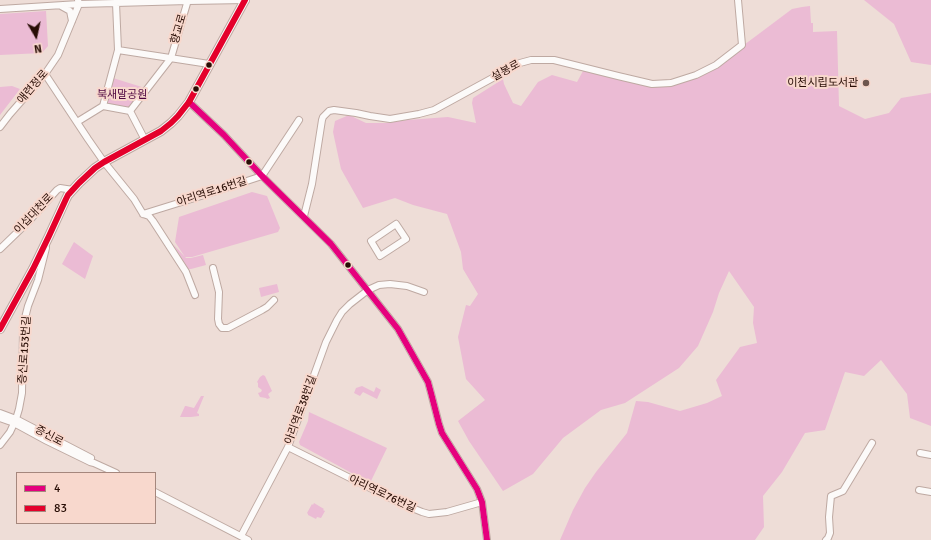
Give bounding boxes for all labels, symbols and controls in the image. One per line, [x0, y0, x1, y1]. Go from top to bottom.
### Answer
street label: 향교로 [168, 13, 190, 45]
north arrow [16, 16, 56, 56]
text: N [33, 41, 43, 55]
street label: 설봉로 [490, 58, 522, 84]
unlabelled marker [204, 60, 214, 70]
street label: 애련정로 [15, 67, 51, 107]
place label: 이천시립도서관 [787, 76, 858, 90]
marker: 이천시립도서관 [861, 78, 871, 88]
unlabelled marker [191, 84, 201, 94]
park label: 북새말공원 [97, 88, 147, 102]
unlabelled marker [244, 157, 254, 167]
street label: 아리역로16번길 [175, 175, 249, 209]
street label: 이섭대천로 [12, 191, 56, 237]
unlabelled marker [343, 260, 353, 270]
street label: 증신로153번길 [16, 315, 34, 385]
street label: 아리역로38번길 [282, 374, 320, 446]
street label: 증신로 [32, 423, 66, 449]
legend [16, 472, 156, 524]
street label: 아리역로76번길 [346, 473, 418, 515]
text: 4 [54, 481, 60, 496]
text: 83 [54, 501, 67, 516]

